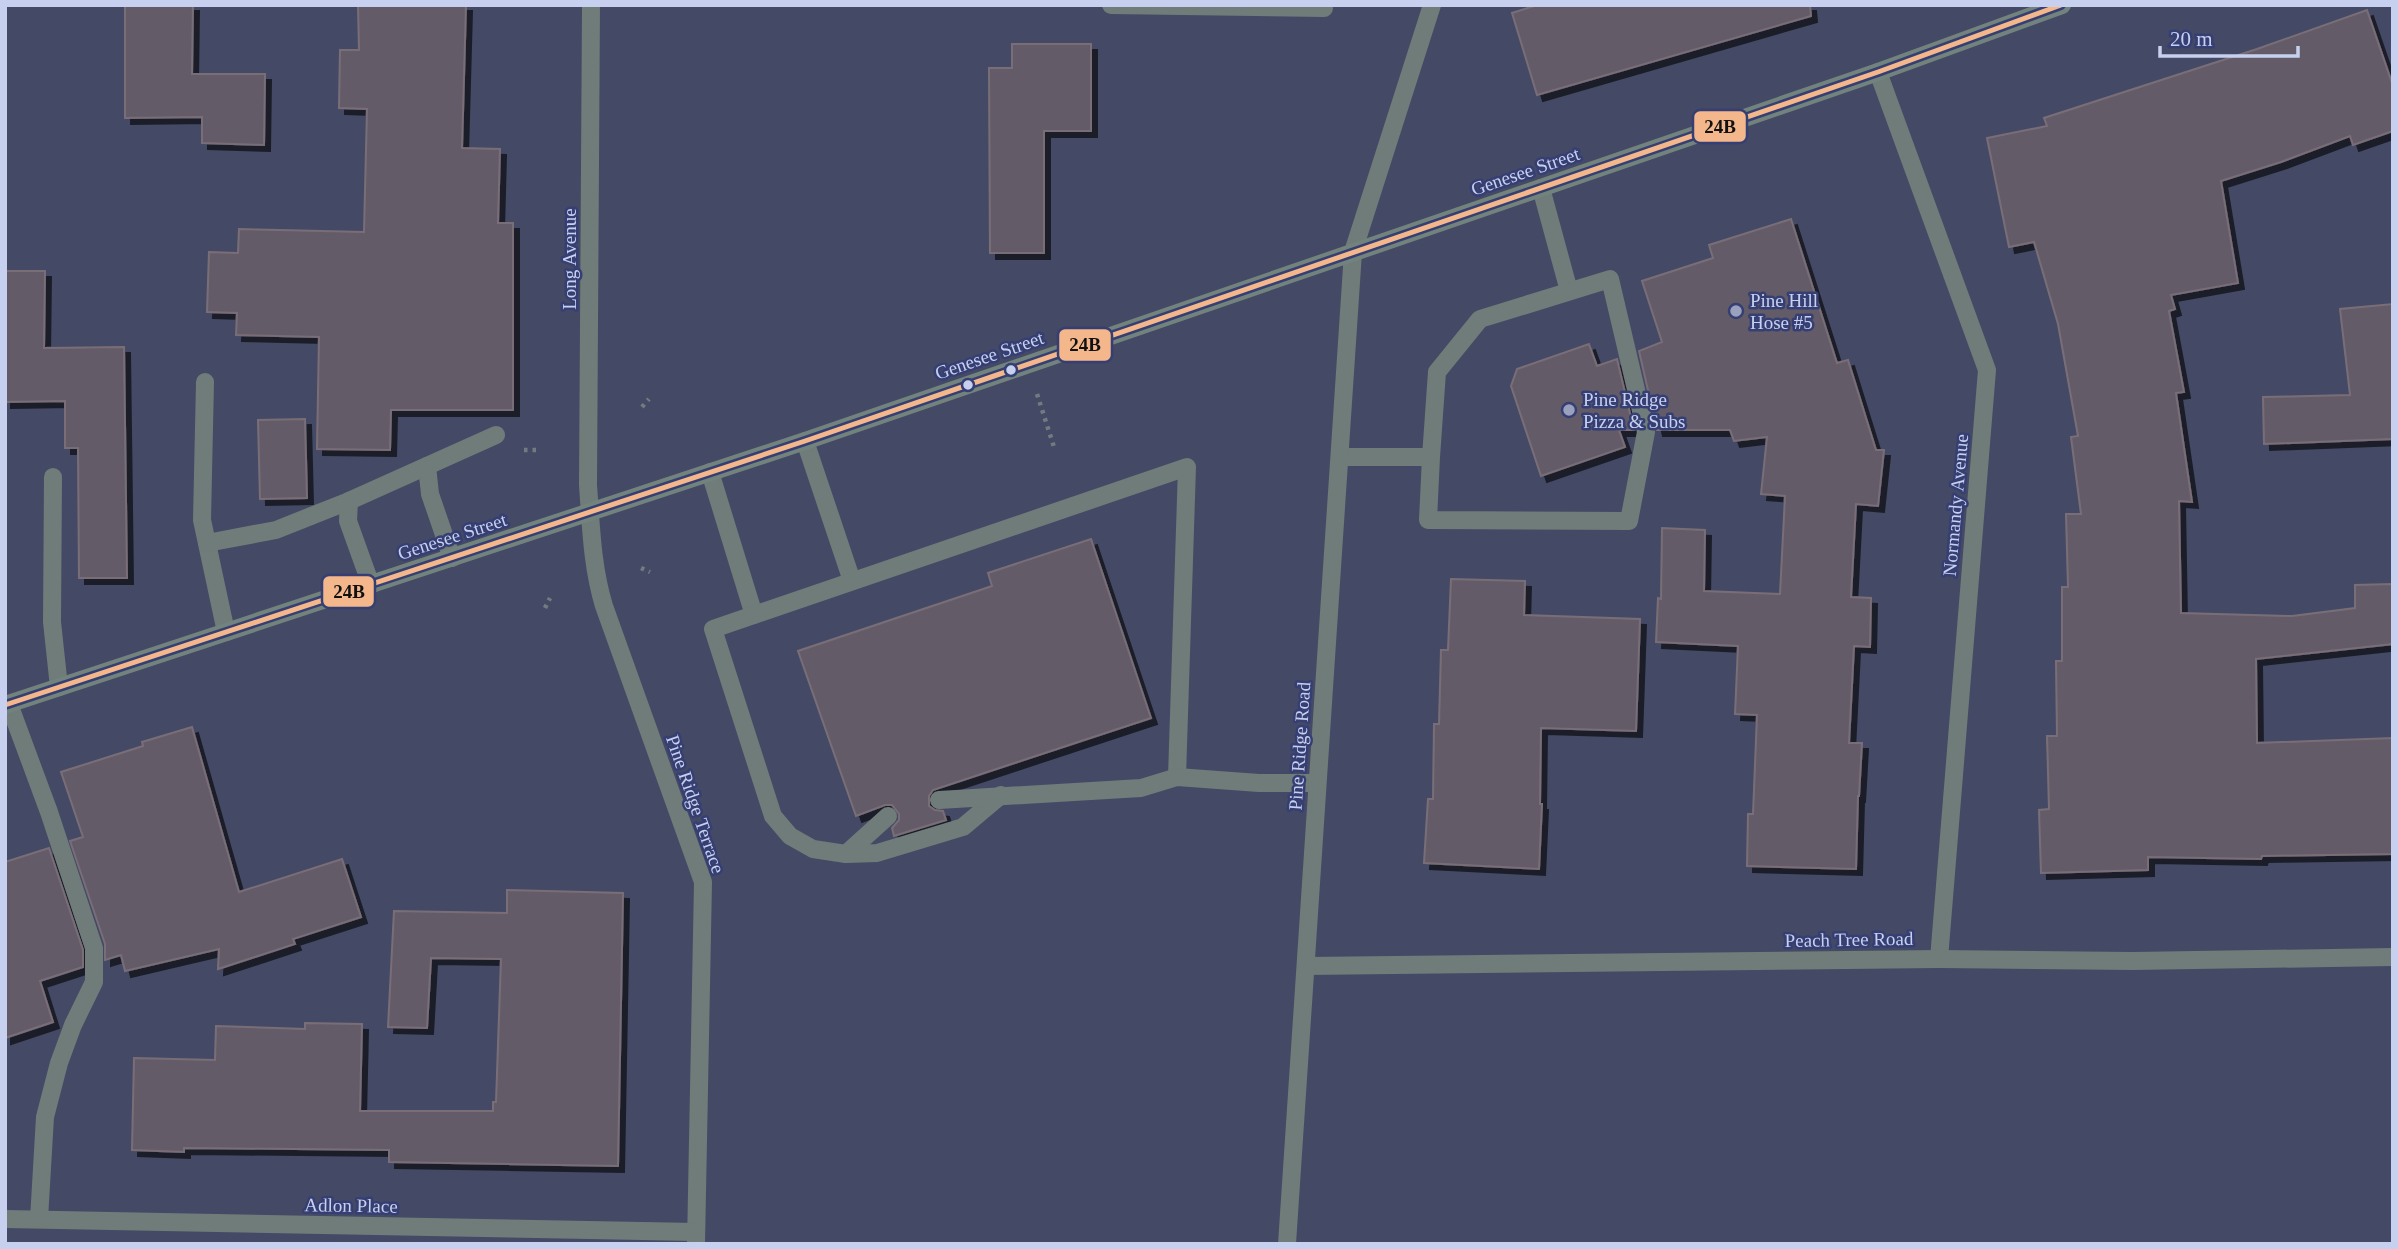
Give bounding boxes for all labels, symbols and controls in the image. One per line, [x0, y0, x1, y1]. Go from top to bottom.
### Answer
scale bar [2160, 14, 2298, 58]
text: 20 m [2170, 27, 2213, 51]
line badge: 24B [1693, 110, 1747, 143]
text: 24B [1704, 116, 1736, 137]
street label: Genesee Street [1468, 143, 1583, 200]
street label: Long Avenue [559, 208, 580, 310]
place label: Pine Hill Hose #5 [1750, 290, 1818, 333]
marker: Pine Hill Hose #5 [1728, 303, 1744, 319]
street label: Genesee Street [932, 327, 1047, 384]
line badge: 24B [1058, 328, 1112, 362]
text: 24B [1069, 334, 1101, 355]
unlabelled marker [1004, 363, 1018, 377]
unlabelled marker [961, 378, 975, 392]
place label: Pine Ridge Pizza & Subs [1583, 389, 1685, 432]
marker: Pine Ridge Pizza & Subs [1561, 402, 1577, 418]
street label: Normandy Avenue [1939, 433, 1972, 577]
street label: Genesee Street [395, 509, 510, 564]
line badge: 24B [322, 575, 375, 608]
text: 24B [333, 581, 365, 602]
street label: Pine Ridge Road [1285, 681, 1314, 811]
street label: Pine Ridge Terrace [662, 732, 729, 876]
street label: Peach Tree Road [1784, 928, 1914, 951]
street label: Adlon Place [304, 1194, 398, 1217]

